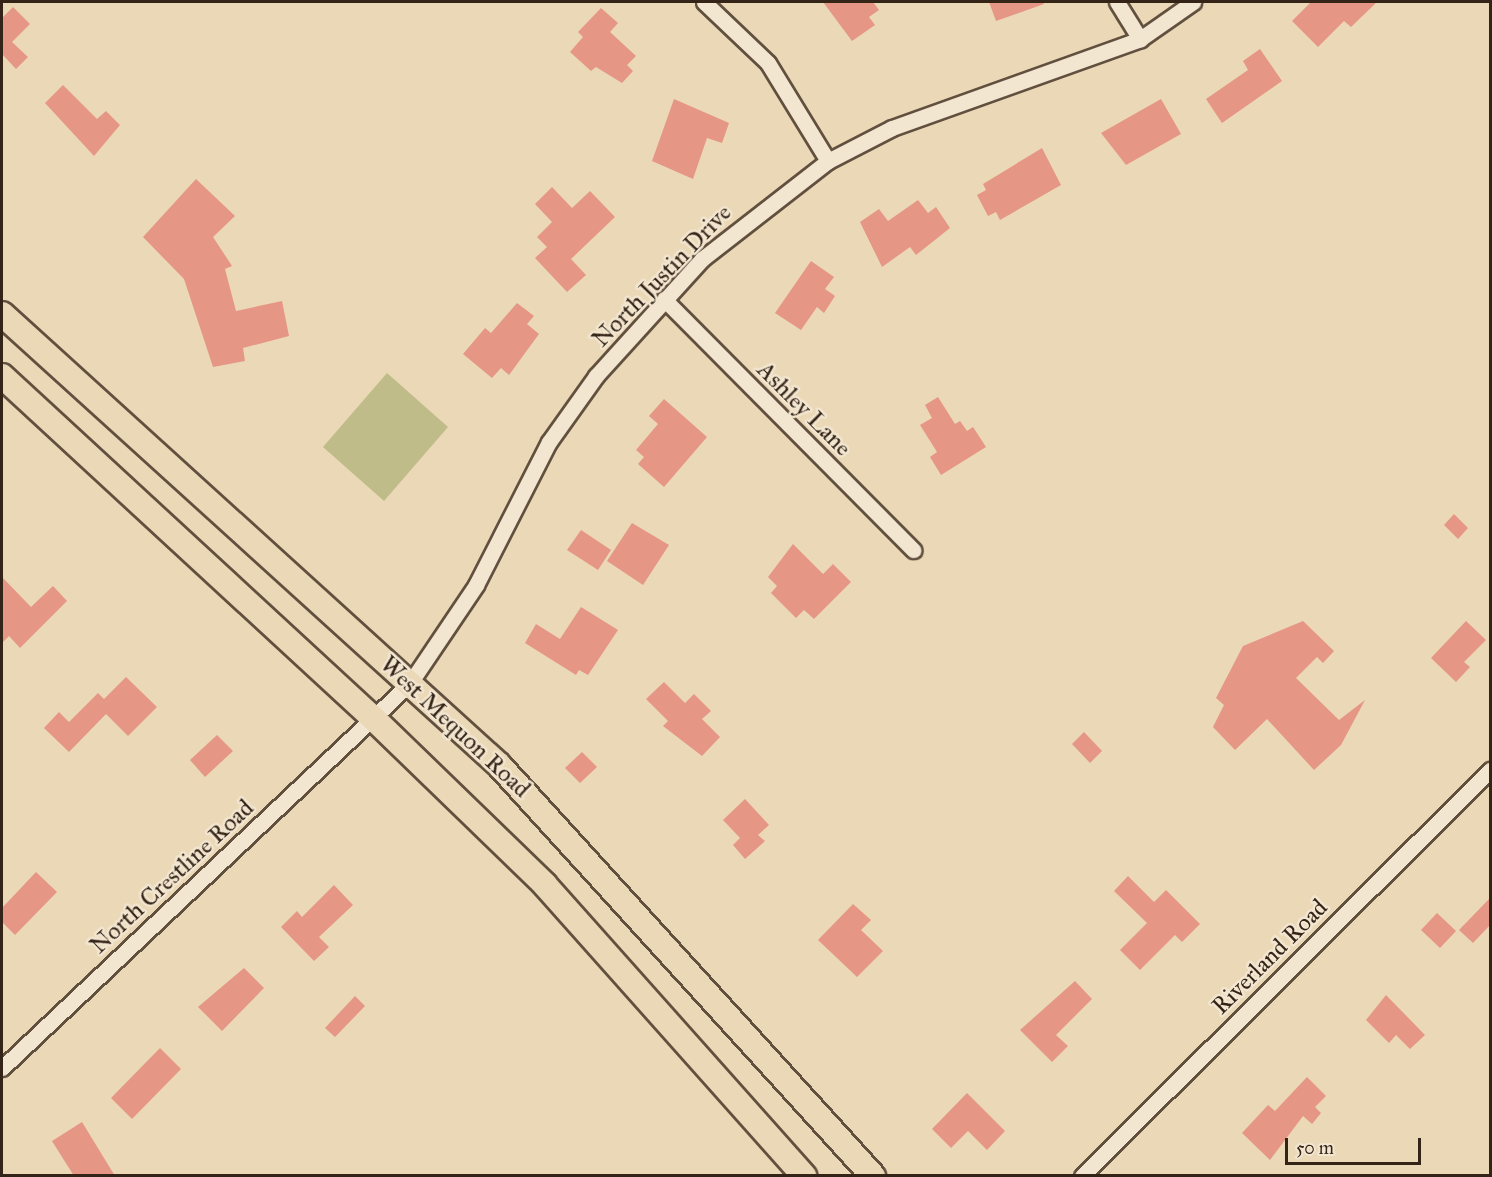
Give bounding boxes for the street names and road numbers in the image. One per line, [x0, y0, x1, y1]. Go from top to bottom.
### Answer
street label: North Justin Drive [586, 199, 738, 353]
street label: Ashley Lane [751, 356, 857, 462]
street label: West Mequon Road [374, 650, 536, 804]
street label: North Crestline Road [84, 794, 260, 960]
street label: Riverland Road [1206, 893, 1334, 1021]

